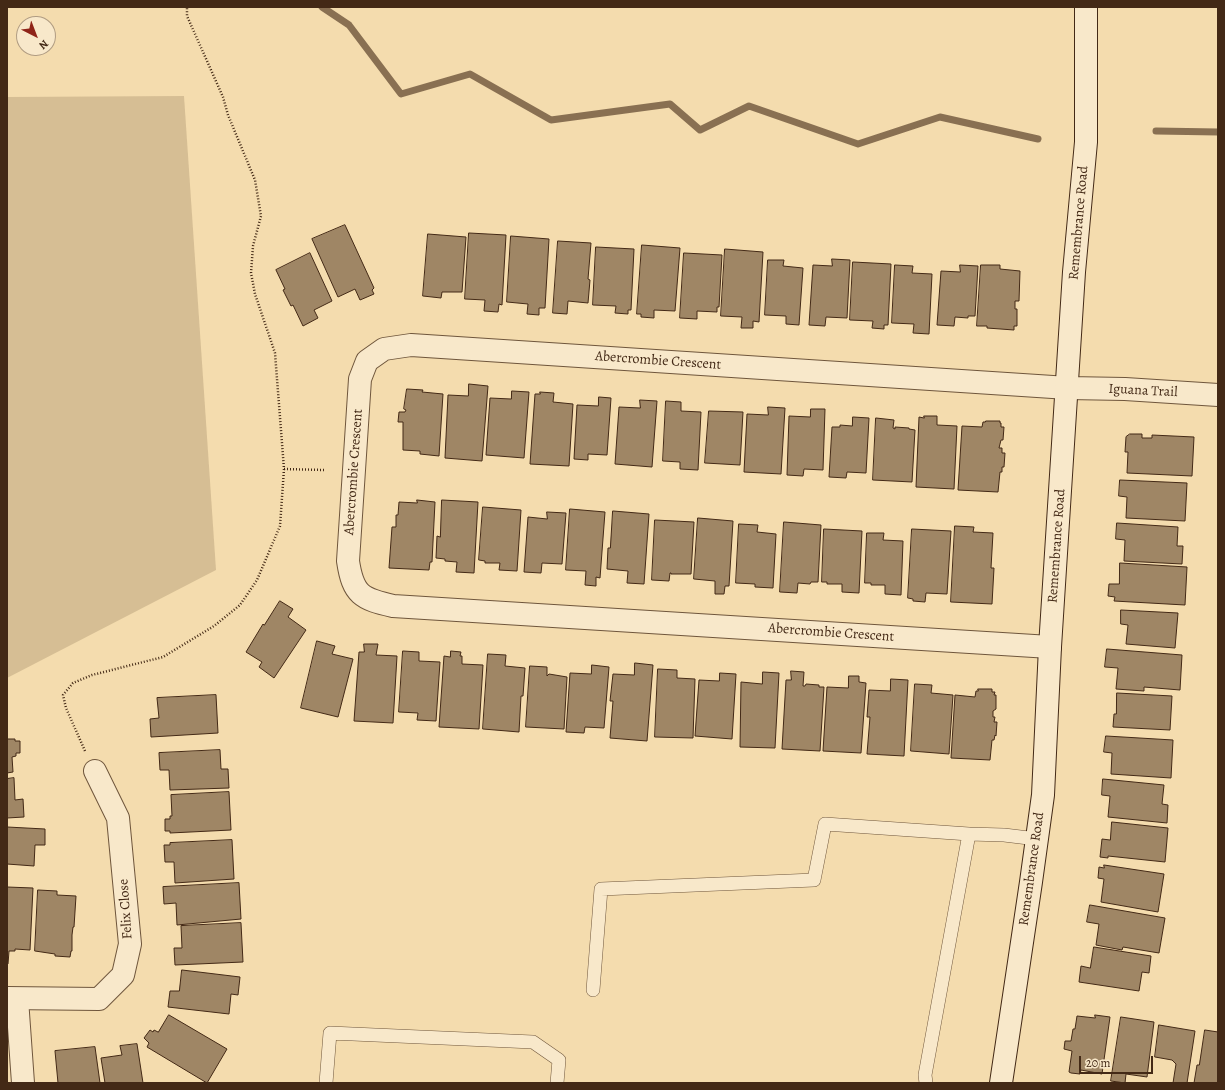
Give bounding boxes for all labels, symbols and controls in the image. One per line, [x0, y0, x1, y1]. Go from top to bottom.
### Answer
north arrow [16, 16, 56, 56]
text: N [36, 36, 52, 53]
street label: Remembrance Road [1066, 165, 1092, 281]
street label: Abercrombie Crescent [594, 348, 722, 374]
street label: Iguana Trail [1108, 381, 1178, 401]
street label: Abercrombie Crescent [341, 408, 367, 536]
street label: Remembrance Road [1045, 488, 1069, 604]
street label: Abercrombie Crescent [767, 620, 895, 646]
street label: Remembrance Road [1016, 811, 1048, 927]
street label: Felix Close [116, 878, 136, 940]
scale bar [1081, 1048, 1155, 1074]
text: 20 m [1086, 1055, 1110, 1071]

